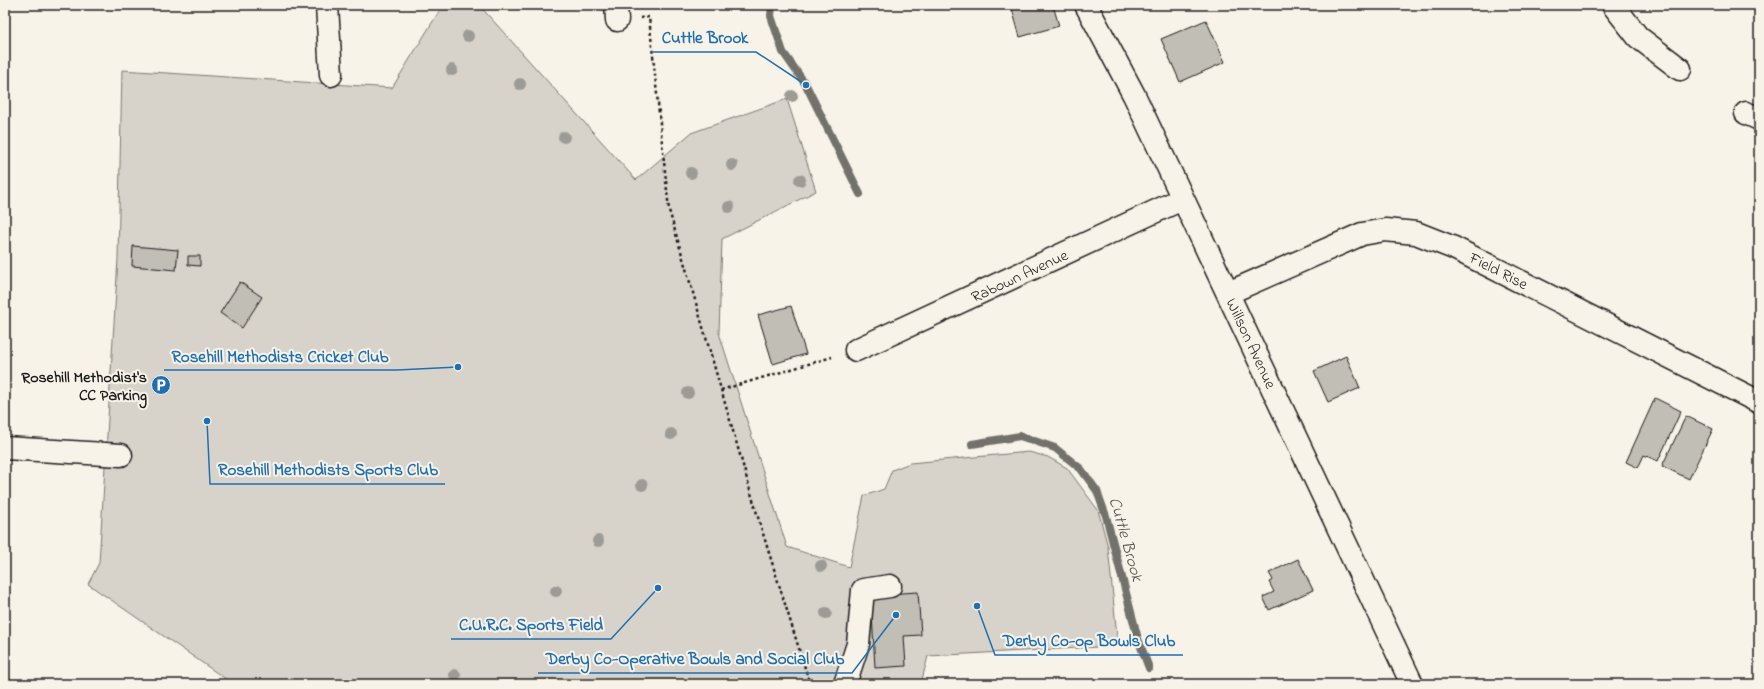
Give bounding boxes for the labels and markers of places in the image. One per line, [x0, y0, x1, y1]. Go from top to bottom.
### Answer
callout: Cuttle Brook [653, 23, 756, 52]
callout: Rosehill Methodists Cricket Club [164, 341, 397, 370]
place label: Rosehill Methodist's CC Parking [20, 366, 147, 409]
parking icon: Rosehill Methodist's CC Parking [150, 374, 172, 396]
callout: Rosehill Methodists Sports Club [210, 455, 445, 484]
callout: C.U.R.C. Sports Field [451, 610, 611, 639]
callout: Derby Co-op Bowls Club [995, 626, 1183, 655]
callout: Derby Co-Operative Bowls and Social Club [538, 644, 852, 673]

